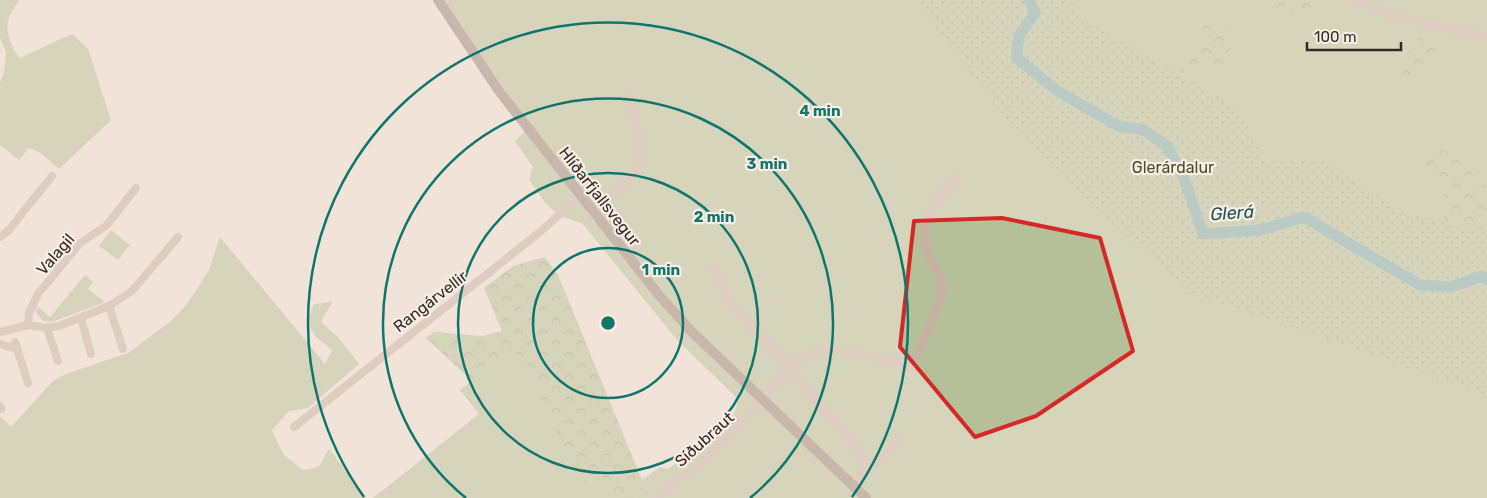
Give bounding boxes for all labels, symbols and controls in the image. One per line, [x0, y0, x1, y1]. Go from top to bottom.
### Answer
scale bar [1307, 20, 1401, 52]
text: 100 m [1314, 28, 1356, 46]
text: 4 min [799, 102, 841, 120]
street label: Hlíðarfjallsvegur [555, 143, 644, 250]
text: 3 min [747, 155, 787, 173]
park label: Glerárdalur [1132, 158, 1214, 177]
water label: Glerá [1209, 200, 1255, 226]
text: 2 min [694, 208, 734, 226]
street label: Valagil [32, 230, 78, 279]
text: 1 min [642, 261, 680, 279]
street label: Rangárvellir [389, 267, 471, 336]
centre of rings [599, 314, 617, 332]
street label: Síðubraut [671, 408, 738, 471]

